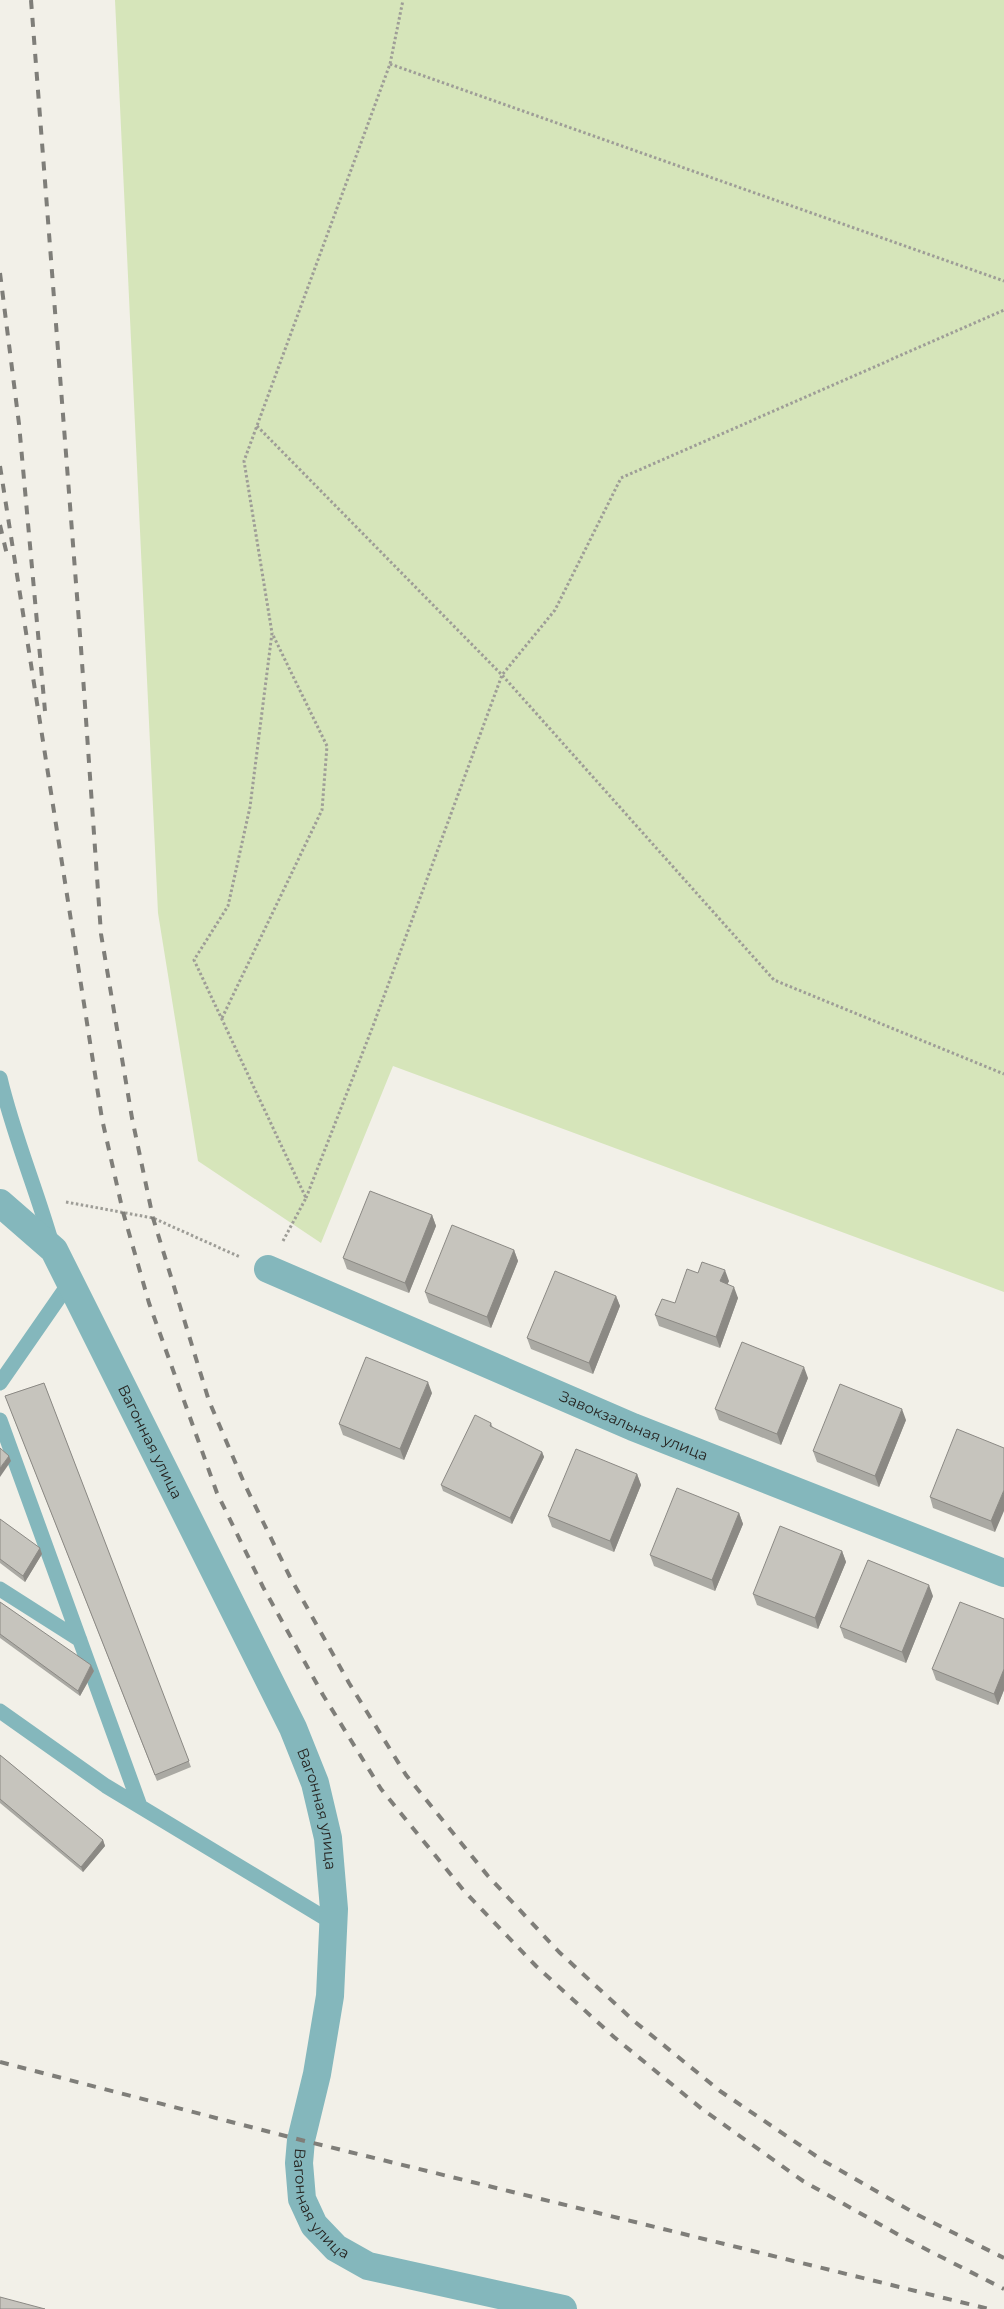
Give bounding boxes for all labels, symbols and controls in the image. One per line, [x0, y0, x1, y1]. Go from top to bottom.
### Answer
street label: Вагонная улица [114, 1381, 187, 1502]
street label: Завокзальная улица [557, 1386, 711, 1465]
street label: Вагонная улица [293, 1745, 341, 1871]
street label: Вагонная улица [290, 2147, 353, 2263]

